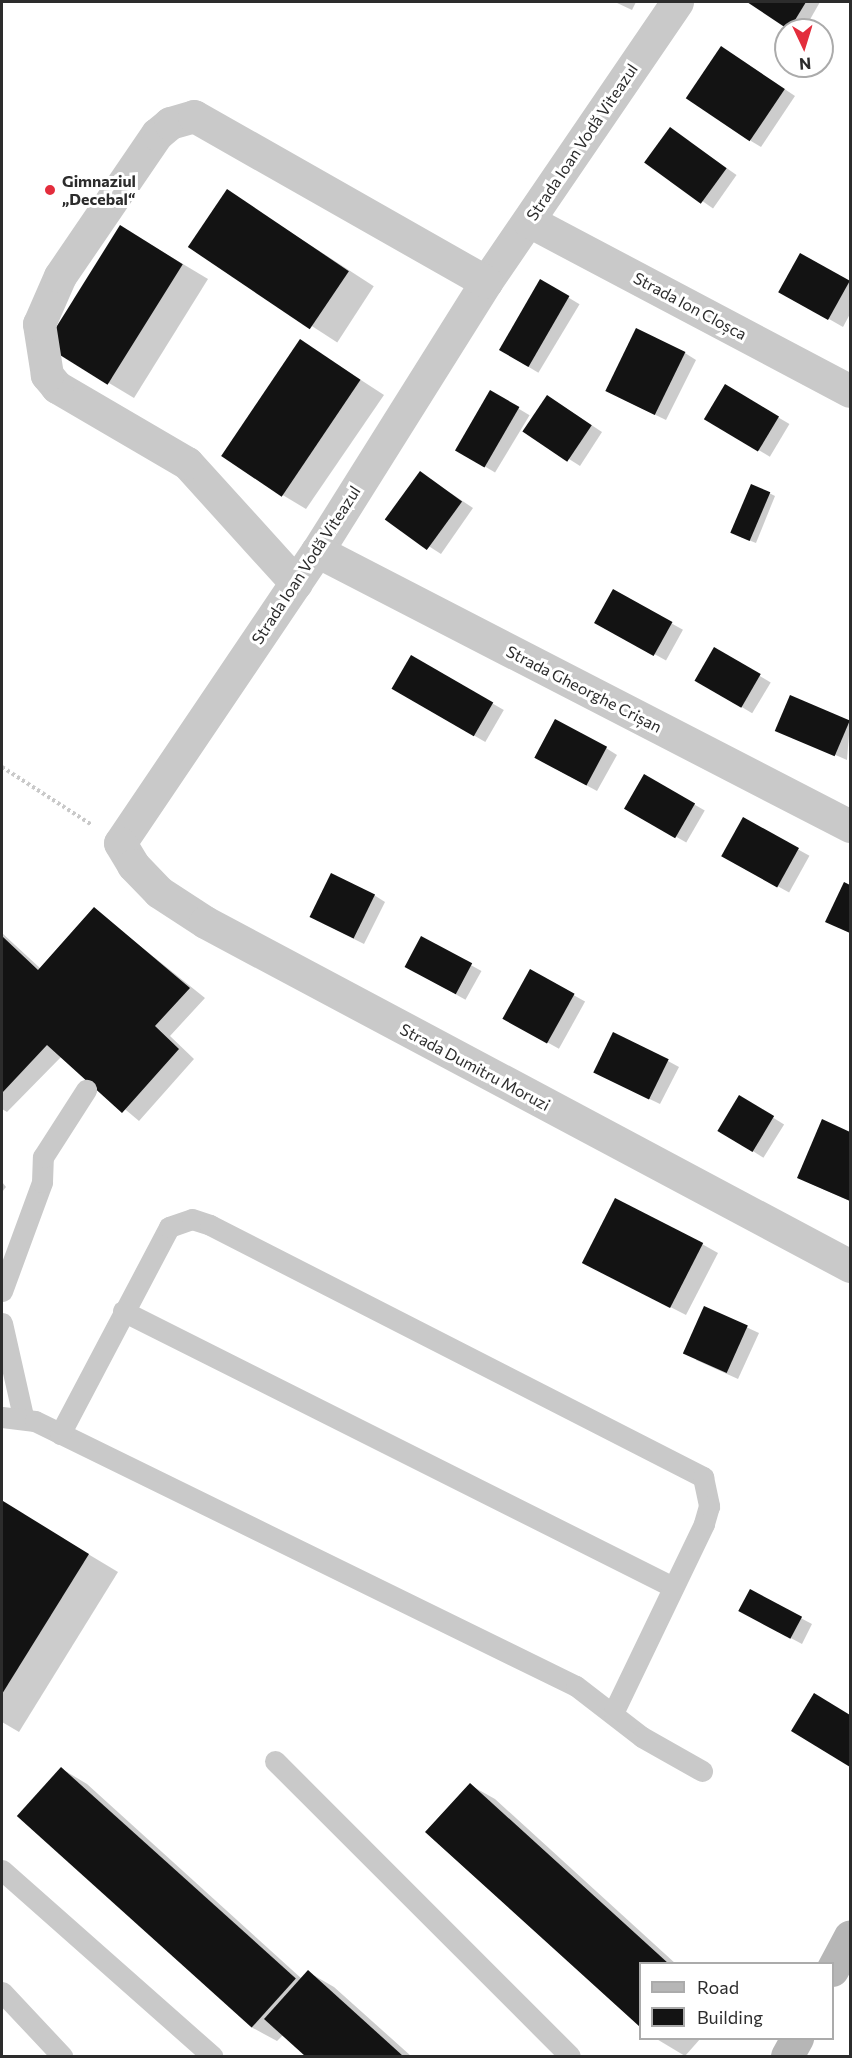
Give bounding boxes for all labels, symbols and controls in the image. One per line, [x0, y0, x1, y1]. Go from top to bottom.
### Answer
north arrow [774, 18, 834, 78]
text: N [799, 55, 812, 74]
street label: Strada Ioan Vodă Viteazul [522, 60, 642, 224]
place label: Gimnaziul „Decebal“ [62, 171, 136, 209]
marker: Gimnaziul „Decebal“ [43, 183, 57, 197]
street label: Strada Ion Cloșca [630, 268, 750, 344]
street label: Strada Ioan Vodă Viteazul [248, 482, 364, 648]
street label: Strada Gheorghe Crișan [503, 641, 665, 737]
street label: Strada Dumitru Moruzi [397, 1019, 553, 1115]
legend [639, 1962, 834, 2040]
text: Road [697, 1976, 739, 1998]
text: Building [697, 2006, 763, 2028]

